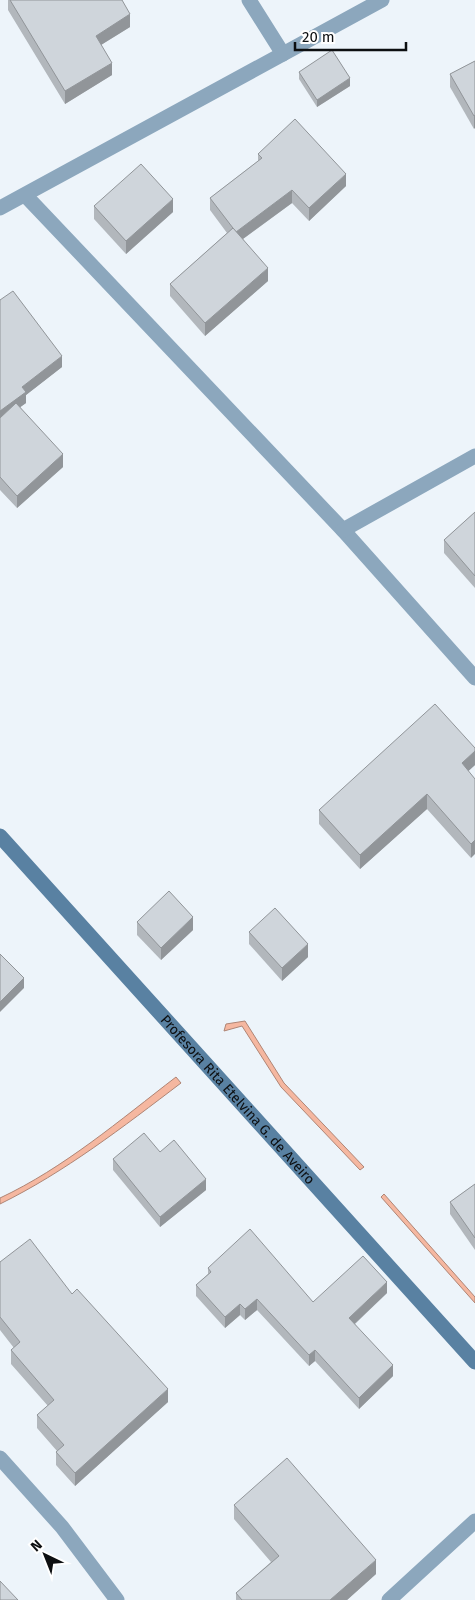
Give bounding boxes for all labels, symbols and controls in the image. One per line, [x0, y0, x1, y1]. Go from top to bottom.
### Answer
scale bar [295, 20, 406, 52]
text: 20 m [302, 28, 335, 46]
street label: Profesora Rita Etelvina G. de Aveiro [157, 1012, 318, 1188]
north arrow [20, 1530, 70, 1580]
text: N [27, 1536, 46, 1555]

